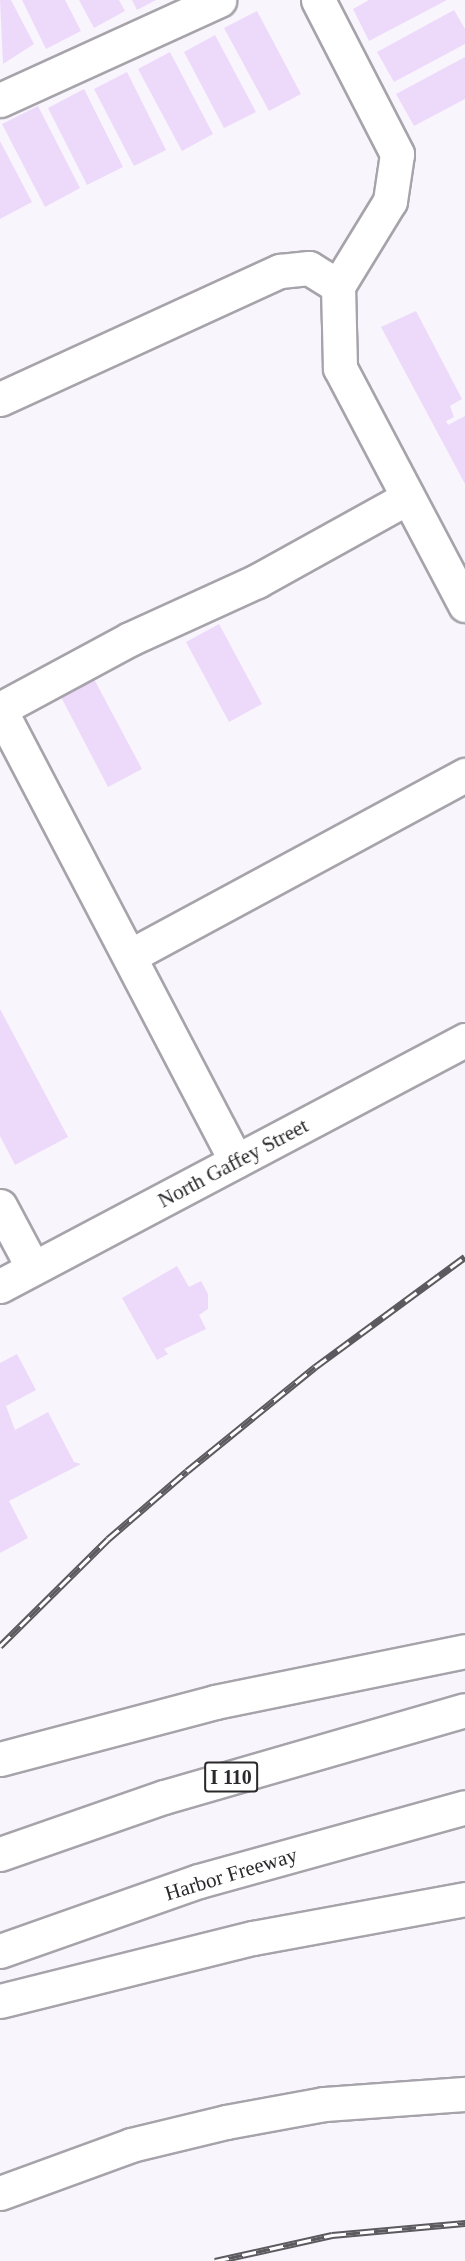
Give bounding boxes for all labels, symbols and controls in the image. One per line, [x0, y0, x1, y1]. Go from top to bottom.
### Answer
street label: North Gaffey Street [154, 1113, 312, 1213]
road number: I 110 [204, 1760, 258, 1794]
street label: Harbor Freeway [162, 1842, 300, 1906]

